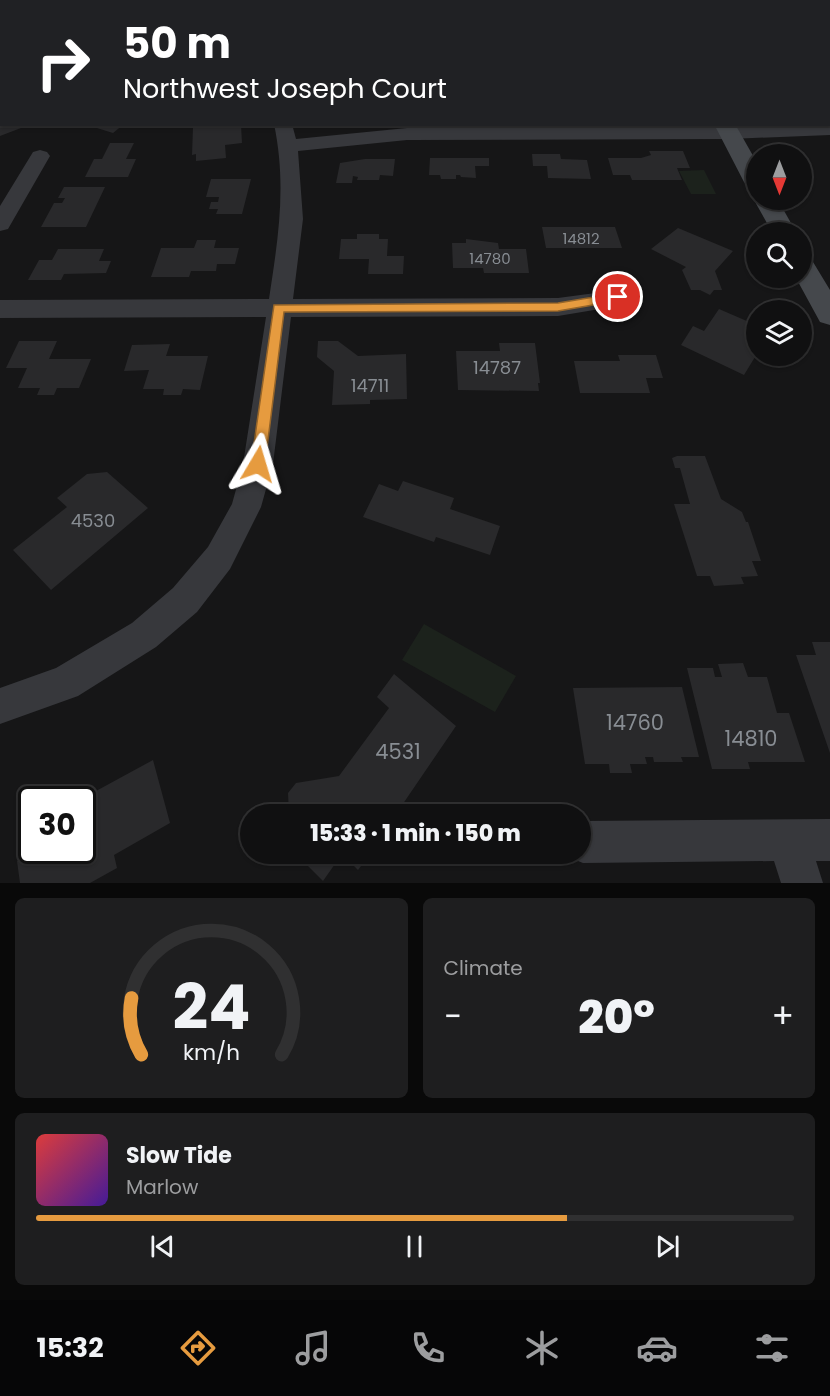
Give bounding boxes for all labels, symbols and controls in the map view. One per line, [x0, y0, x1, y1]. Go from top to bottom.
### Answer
text: 50 m [123, 14, 231, 73]
icon: right [24, 24, 102, 102]
text: Northwest Joseph Court [123, 70, 447, 107]
north arrow [746, 144, 812, 210]
map controls [746, 144, 812, 366]
button: search [746, 222, 812, 288]
house number: 14812 [562, 228, 600, 249]
house number: 14780 [469, 248, 511, 269]
pin [592, 271, 643, 322]
icon: arrive [601, 280, 634, 313]
button: layers [746, 300, 812, 366]
house number: 14787 [473, 355, 521, 380]
house number: 14711 [351, 373, 389, 398]
position arrow [226, 432, 290, 496]
house number: 4530 [71, 508, 115, 533]
house number: 14760 [606, 708, 664, 737]
house number: 14810 [724, 724, 778, 753]
house number: 4531 [375, 737, 421, 766]
speed limit sign: 30 [18, 786, 96, 864]
text: 15:33 · 1 min · 150 m [310, 818, 521, 849]
text: Climate [444, 954, 523, 982]
text: 24 [172, 963, 250, 1051]
text: 20° [578, 986, 655, 1049]
text: − [444, 993, 462, 1040]
text: + [771, 993, 794, 1040]
text: km/h [183, 1037, 240, 1068]
text: Slow Tide [126, 1140, 232, 1171]
text: Marlow [126, 1173, 198, 1201]
icon: previous [146, 1230, 179, 1263]
icon: pause [398, 1230, 431, 1263]
icon: next [651, 1230, 684, 1263]
icon: directions [177, 1327, 219, 1369]
icon: music [292, 1327, 334, 1369]
icon: phone [407, 1327, 449, 1369]
icon: climate [521, 1327, 563, 1369]
icon: car [636, 1327, 678, 1369]
icon: filters [751, 1327, 793, 1369]
text: 15:32 [36, 1329, 104, 1366]

